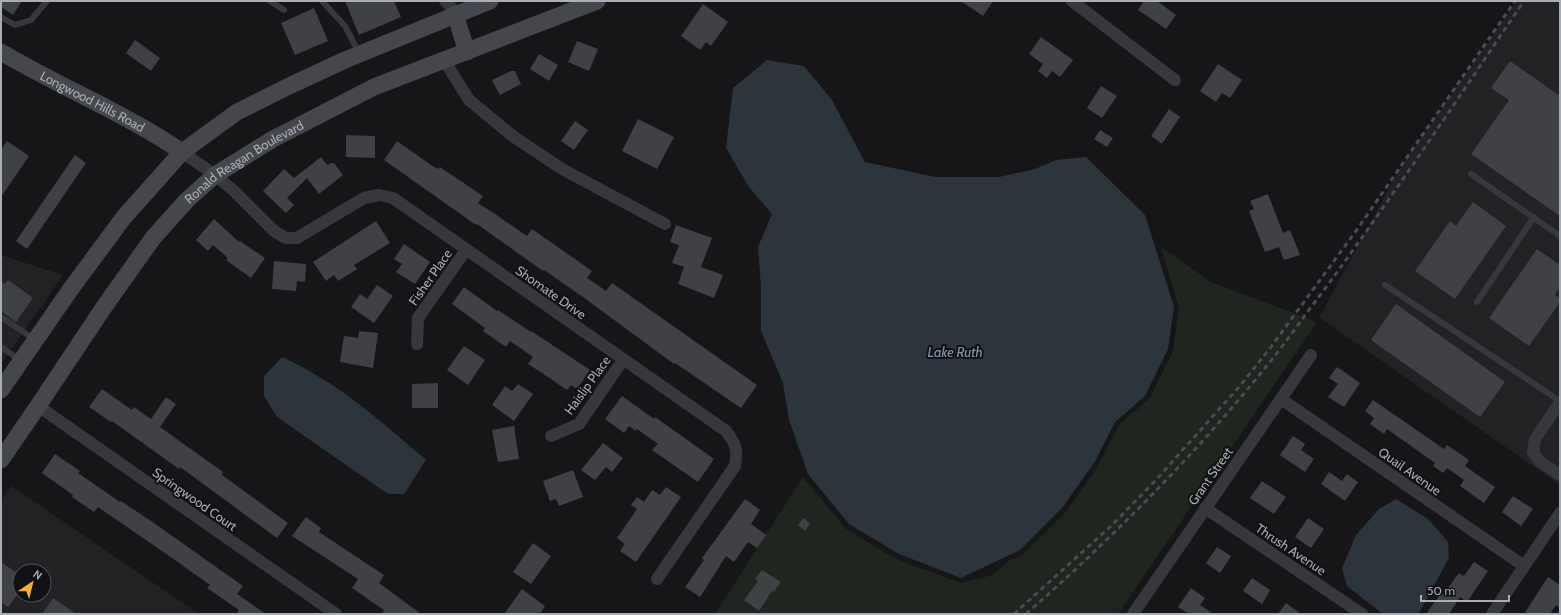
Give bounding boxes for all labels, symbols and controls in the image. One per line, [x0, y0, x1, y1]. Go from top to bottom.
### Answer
street label: Longwood Hills Road [38, 67, 148, 135]
street label: Ronald Reagan Boulevard [181, 117, 306, 207]
street label: Fisher Place [405, 246, 455, 308]
street label: Shomate Drive [513, 262, 590, 322]
water label: Lake Ruth [927, 343, 983, 361]
street label: Haislip Place [560, 352, 614, 417]
street label: Grant Street [1184, 444, 1236, 508]
street label: Quail Avenue [1376, 444, 1445, 499]
street label: Springwood Court [150, 464, 241, 534]
street label: Thrush Avenue [1253, 520, 1329, 579]
north arrow [12, 563, 52, 603]
text: N [31, 567, 45, 583]
scale bar [1421, 577, 1509, 603]
text: 50 m [1427, 583, 1455, 598]

